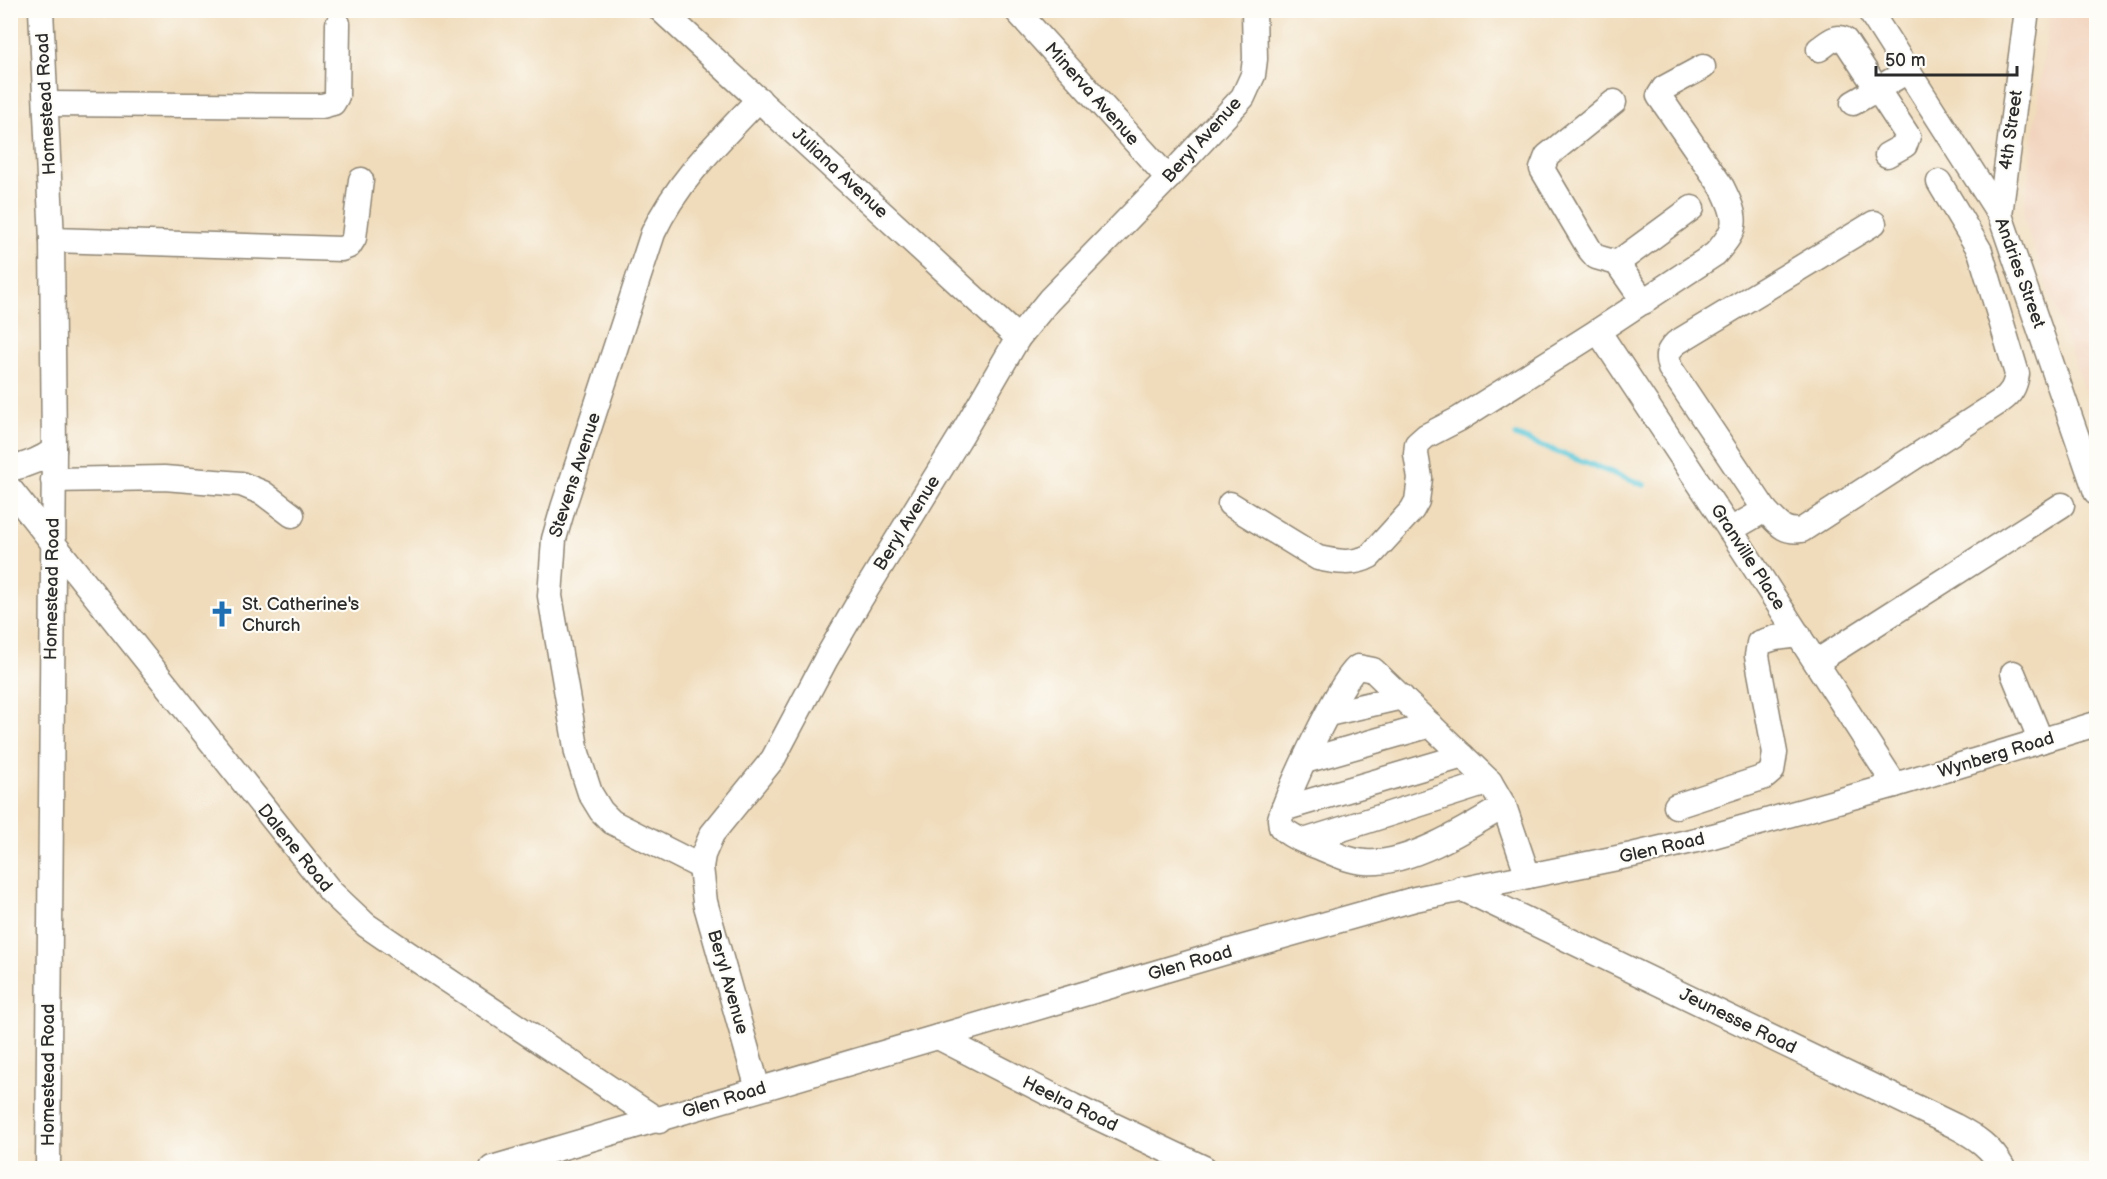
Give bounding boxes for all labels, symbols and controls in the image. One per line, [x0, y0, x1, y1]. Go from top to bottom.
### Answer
street label: Homestead Road [32, 32, 60, 176]
street label: Minerva Avenue [1040, 38, 1144, 150]
scale bar [1876, 39, 2017, 77]
text: 50 m [1885, 50, 1926, 71]
street label: 4th Street [1995, 88, 2027, 171]
street label: Beryl Avenue [1158, 93, 1246, 187]
street label: Juliana Avenue [788, 123, 893, 223]
street label: Andries Street [1990, 215, 2050, 331]
street label: Stevens Avenue [545, 410, 605, 540]
street label: Beryl Avenue [870, 471, 945, 574]
street label: Granville Place [1706, 500, 1790, 614]
street label: Homestead Road [40, 518, 64, 660]
place label: St. Catherine's Church [242, 594, 359, 636]
church icon: St. Catherine's Church [207, 599, 237, 629]
street label: Wynberg Road [1935, 727, 2057, 783]
street label: Dalene Road [253, 800, 337, 896]
street label: Glen Road [1617, 828, 1707, 868]
street label: Beryl Avenue [703, 927, 753, 1037]
street label: Glen Road [1145, 941, 1235, 985]
street label: Jeunesse Road [1676, 984, 1800, 1058]
street label: Homestead Road [38, 1004, 59, 1146]
street label: Heelra Road [1019, 1072, 1121, 1136]
street label: Glen Road [680, 1077, 768, 1123]

